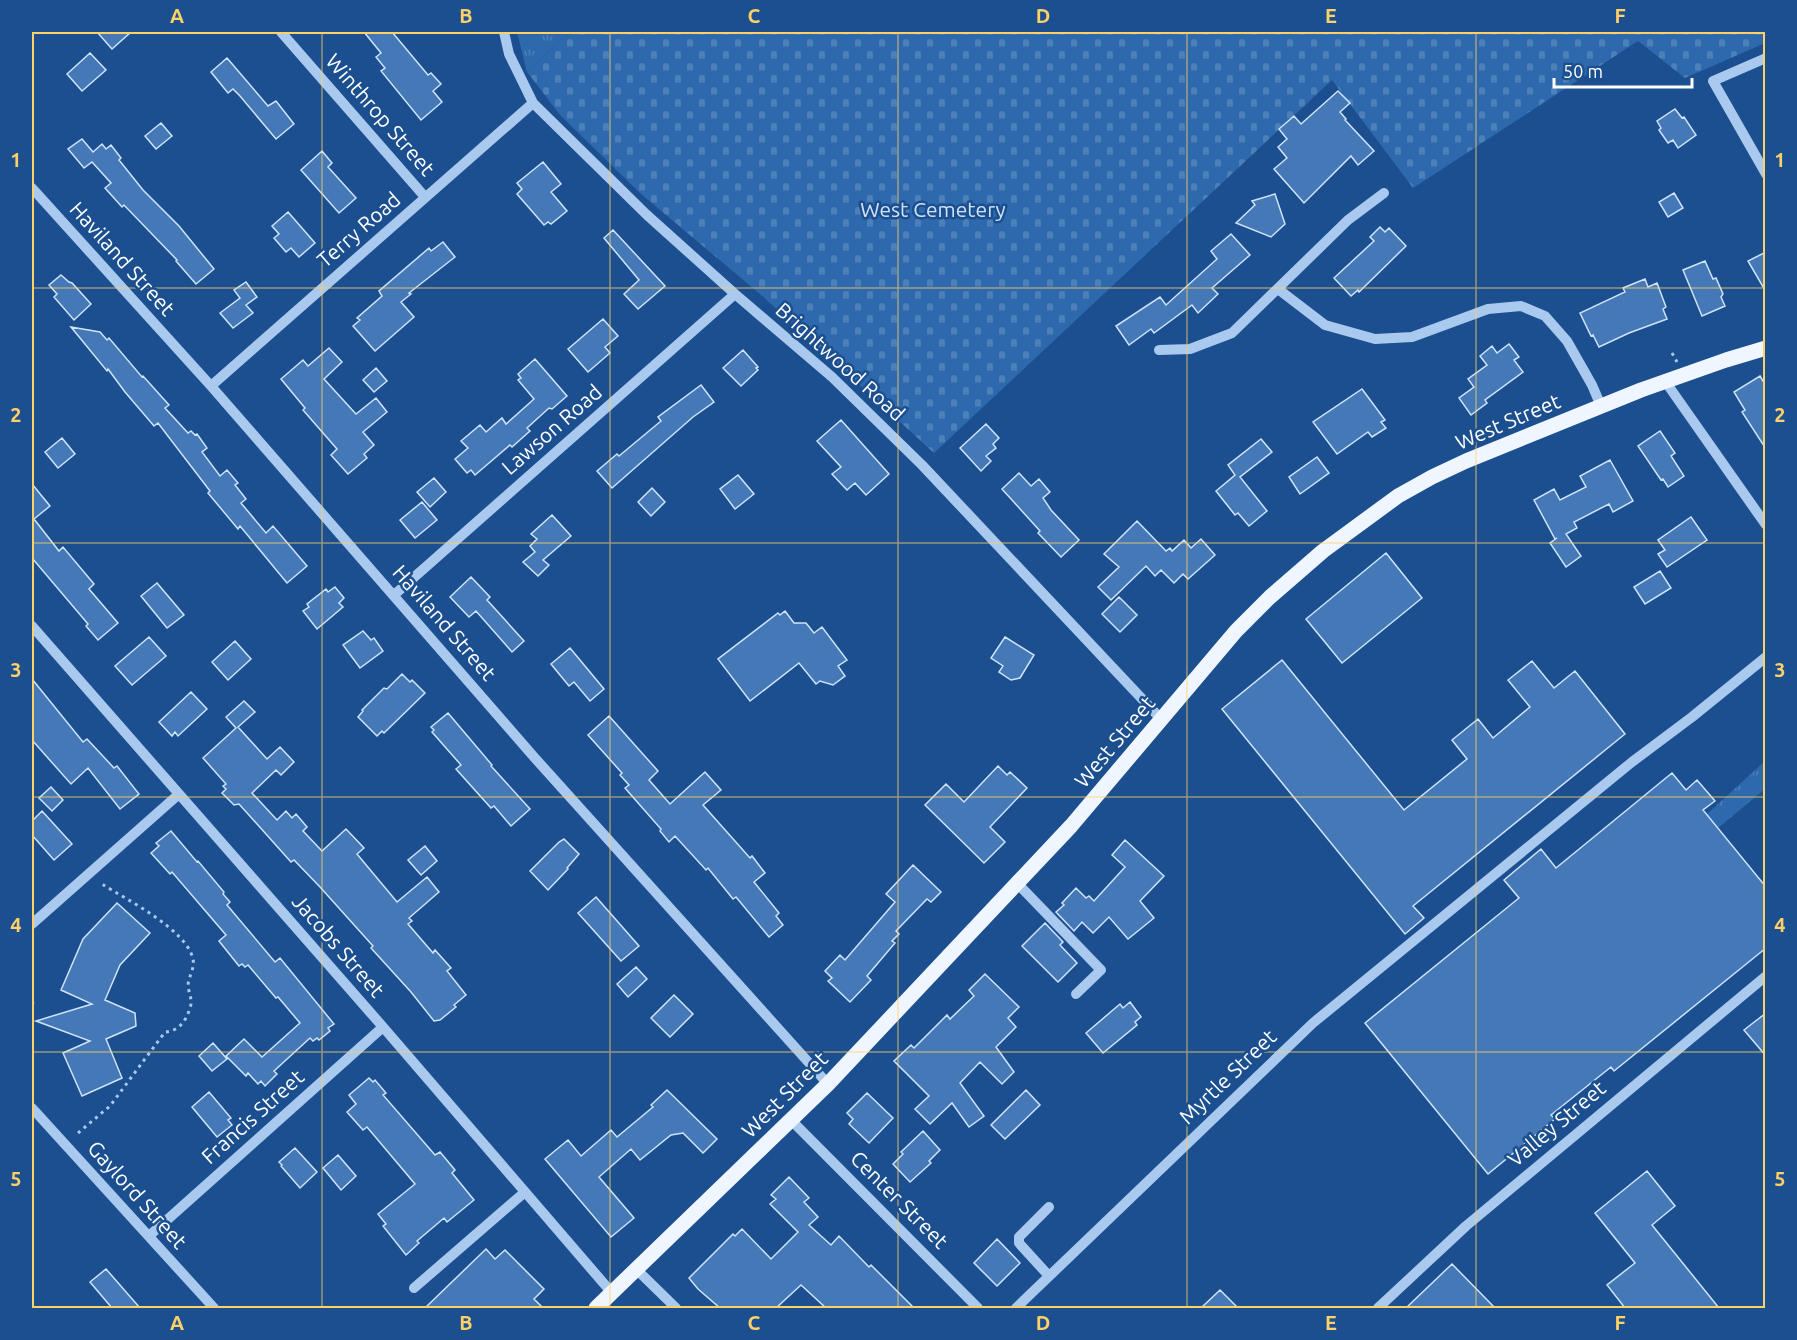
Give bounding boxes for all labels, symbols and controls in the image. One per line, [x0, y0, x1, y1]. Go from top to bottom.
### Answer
text: A [170, 4, 184, 27]
text: B [459, 4, 473, 27]
text: C [748, 4, 761, 27]
text: D [1036, 4, 1050, 27]
text: E [1325, 4, 1337, 27]
text: F [1614, 4, 1626, 27]
street label: Winthrop Street [321, 49, 440, 180]
scale bar [1554, 51, 1692, 89]
text: 50 m [1563, 61, 1603, 81]
text: 1 [10, 148, 22, 171]
text: 1 [1774, 148, 1786, 171]
street label: Terry Road [312, 187, 405, 272]
street label: Haviland Street [65, 196, 180, 320]
park label: West Cemetery [860, 197, 1006, 221]
street label: Brightwood Road [771, 297, 910, 425]
street label: Lawson Road [497, 379, 606, 479]
street label: West Street [1452, 388, 1564, 454]
text: 2 [10, 403, 22, 426]
text: 2 [1774, 403, 1786, 426]
street label: Haviland Street [388, 560, 501, 685]
text: 3 [10, 658, 22, 681]
text: 3 [1774, 658, 1786, 681]
street label: West Street [1069, 691, 1159, 792]
street label: Jacobs Street [288, 889, 390, 1002]
text: 4 [10, 913, 22, 936]
text: 4 [1774, 913, 1786, 936]
street label: Myrtle Street [1174, 1024, 1281, 1128]
street label: West Street [736, 1046, 832, 1142]
street label: Francis Street [196, 1064, 308, 1168]
street label: Valley Street [1503, 1075, 1610, 1171]
street label: Gaylord Street [83, 1136, 192, 1253]
street label: Center Street [846, 1146, 953, 1253]
text: 5 [10, 1167, 22, 1190]
text: 5 [1774, 1167, 1786, 1190]
text: A [170, 1311, 184, 1334]
text: B [459, 1311, 473, 1334]
text: C [748, 1311, 761, 1334]
text: D [1036, 1311, 1050, 1334]
text: E [1325, 1311, 1337, 1334]
text: F [1614, 1311, 1626, 1334]

